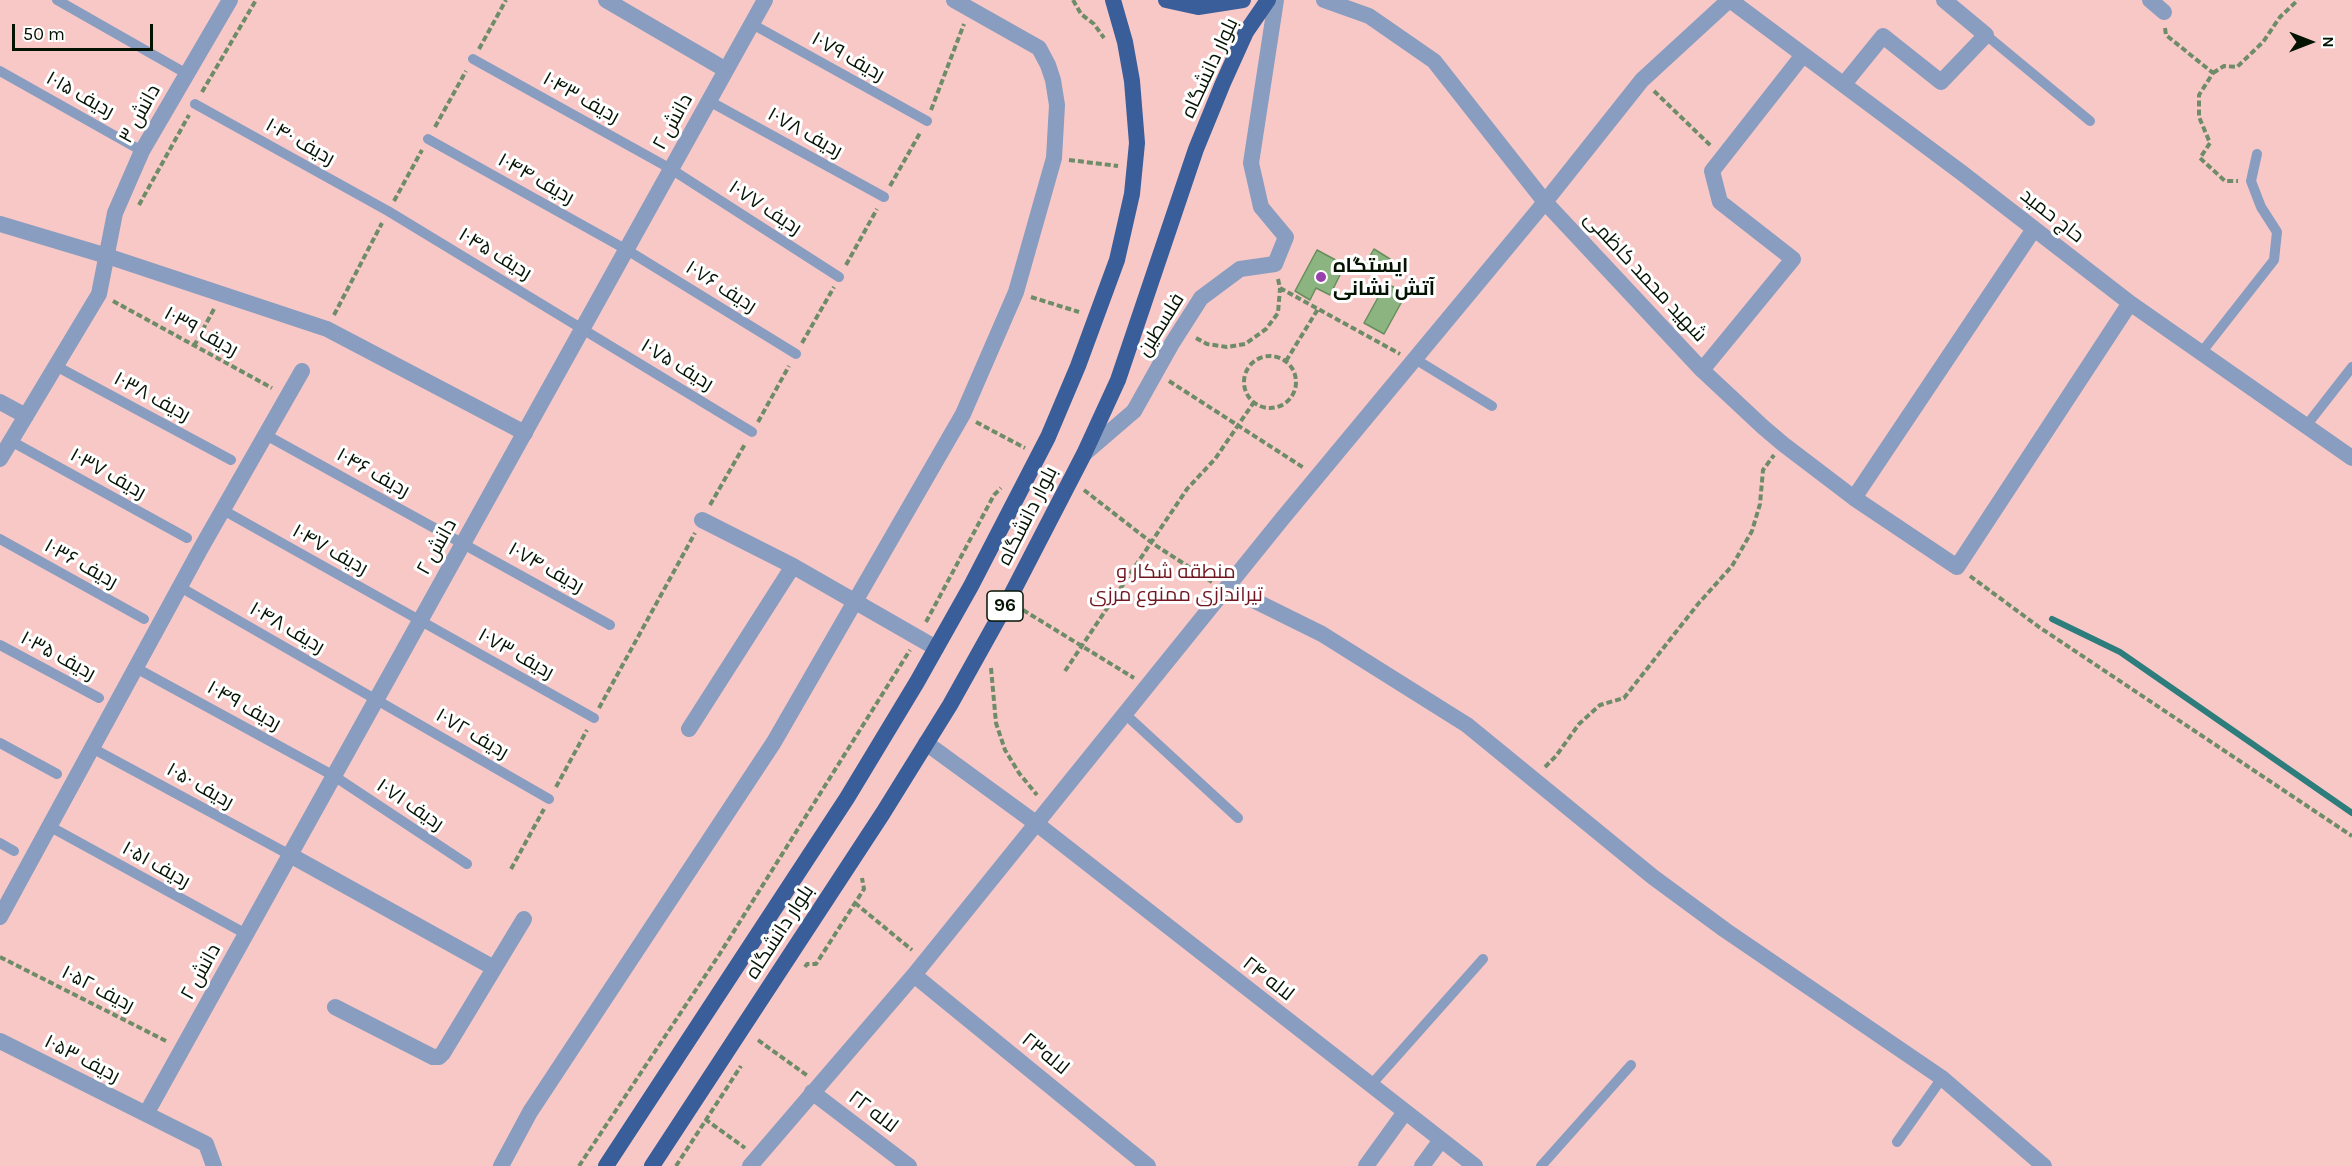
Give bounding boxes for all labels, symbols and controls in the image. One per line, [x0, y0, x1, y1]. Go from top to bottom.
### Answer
scale bar [15, 12, 156, 50]
north arrow [2280, 12, 2340, 72]
street label: بلوار دانشگاه [1176, 14, 1244, 122]
text: 50 m [23, 23, 65, 45]
street label: ردیف ۱۰۷۹ [807, 27, 889, 87]
text: N [2319, 36, 2338, 48]
street label: ردیف ۱۰۱۵ [42, 66, 118, 124]
street label: ردیف ۱۰۴۳ [538, 67, 624, 129]
street label: دانش ۳ [114, 80, 166, 148]
street label: دانش ۲ [648, 90, 698, 154]
street label: ردیف ۱۰۷۸ [763, 103, 847, 163]
street label: ردیف ۱۰۴۰ [261, 113, 339, 171]
street label: ردیف ۱۰۴۴ [494, 148, 578, 210]
street label: ردیف ۱۰۷۷ [724, 176, 806, 240]
street label: حاج حمید [2015, 184, 2089, 248]
street label: شهید محمد کاظمی [1578, 207, 1712, 347]
street label: ردیف ۱۰۴۵ [454, 223, 536, 285]
place label: ایستگاه آتش نشانی [1333, 254, 1435, 301]
street label: ردیف ۱۰۷۶ [681, 256, 761, 318]
marker: ایستگاه آتش نشانی [1314, 270, 1328, 284]
street label: فلسطین [1132, 289, 1190, 361]
street label: ردیف ۱۰۳۹ [160, 302, 242, 362]
street label: ردیف ۱۰۷۵ [636, 334, 718, 396]
street label: ردیف ۱۰۳۸ [110, 367, 194, 427]
street label: ردیف ۱۰۳۷ [66, 443, 150, 505]
street label: ردیف ۱۰۴۶ [332, 443, 414, 503]
street label: بلوار دانشگاه [993, 463, 1063, 569]
street label: دانش ۲ [412, 515, 462, 579]
street label: ردیف ۱۰۴۷ [288, 519, 372, 581]
street label: ردیف ۱۰۳۶ [40, 534, 122, 594]
street label: ردیف ۱۰۷۴ [504, 537, 588, 599]
park label: منطقه شکار و تیراندازی ممنوع مرزی [1089, 560, 1263, 607]
road number: 96 [987, 591, 1023, 621]
street label: ردیف ۱۰۴۸ [245, 597, 329, 659]
street label: ردیف ۱۰۷۳ [474, 623, 558, 685]
street label: ردیف ۱۰۳۵ [16, 626, 100, 686]
street label: ردیف ۱۰۴۹ [203, 676, 285, 736]
street label: ردیف ۱۰۷۲ [431, 704, 513, 764]
street label: ردیف ۱۰۵۰ [162, 758, 238, 814]
street label: ردیف ۱۰۷۱ [372, 774, 448, 836]
street label: ردیف ۱۰۵۱ [118, 836, 194, 894]
street label: بلوار دانشگاه [741, 880, 819, 984]
street label: دانش ۲ [176, 940, 226, 1004]
street label: لاله ۲۴ [1238, 952, 1298, 1006]
street label: ردیف ۱۰۵۲ [57, 960, 139, 1018]
street label: لاله۲۳ [1016, 1028, 1074, 1080]
street label: ردیف ۱۰۵۳ [40, 1030, 124, 1088]
street label: لاله ۲۲ [844, 1086, 902, 1138]

